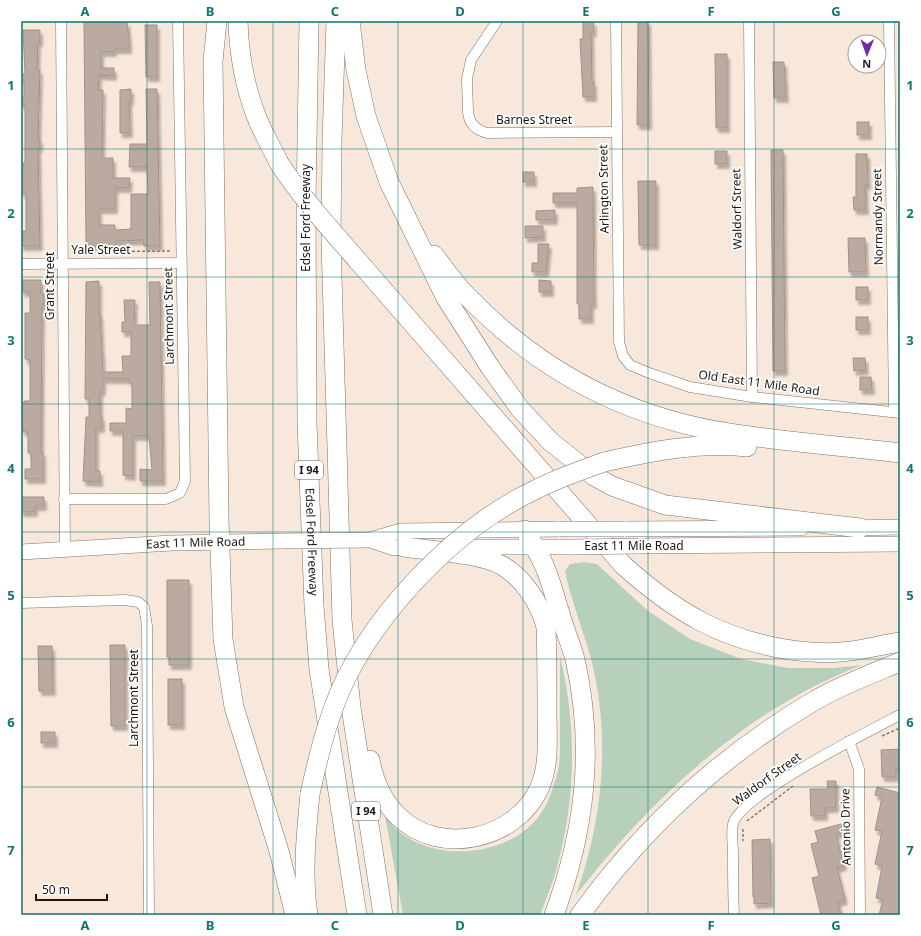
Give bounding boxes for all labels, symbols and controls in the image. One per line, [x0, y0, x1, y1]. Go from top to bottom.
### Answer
text: A [81, 2, 90, 20]
text: B [206, 2, 214, 20]
text: C [331, 2, 339, 20]
text: D [455, 2, 465, 20]
text: E [582, 2, 590, 20]
text: F [707, 2, 715, 20]
text: G [831, 2, 841, 20]
north arrow [847, 34, 887, 74]
text: N [862, 57, 871, 72]
text: 1 [7, 76, 15, 94]
text: 1 [906, 76, 914, 94]
street label: Barnes Street [496, 111, 573, 128]
street label: Arlington Street [594, 144, 613, 234]
street label: Edsel Ford Freeway [297, 163, 314, 272]
street label: Waldorf Street [727, 168, 746, 250]
street label: Normandy Street [868, 168, 887, 266]
text: 2 [7, 204, 15, 222]
text: 2 [906, 204, 914, 222]
street label: Yale Street [71, 241, 131, 258]
street label: Grant Street [41, 251, 58, 320]
street label: Larchmont Street [159, 266, 178, 365]
text: 3 [7, 331, 15, 349]
text: 3 [906, 331, 914, 349]
street label: Old East 11 Mile Road [697, 366, 821, 399]
text: 4 [7, 459, 15, 477]
text: 4 [906, 459, 914, 477]
road number: I 94 [295, 461, 323, 479]
street label: Edsel Ford Freeway [302, 488, 323, 597]
street label: East 11 Mile Road [146, 533, 246, 553]
street label: East 11 Mile Road [584, 537, 684, 554]
text: 5 [7, 586, 15, 604]
text: 5 [906, 586, 914, 604]
street label: Larchmont Street [125, 648, 142, 747]
text: 6 [7, 713, 15, 731]
text: 6 [906, 713, 914, 731]
street label: Waldorf Street [729, 747, 805, 809]
street label: Antonio Drive [836, 788, 855, 866]
road number: I 94 [352, 802, 380, 820]
text: 7 [7, 841, 15, 859]
text: 7 [906, 841, 914, 859]
scale bar [36, 876, 107, 902]
text: 50 m [42, 881, 70, 898]
text: A [81, 916, 90, 934]
text: B [206, 916, 214, 934]
text: C [331, 916, 339, 934]
text: D [455, 916, 465, 934]
text: E [582, 916, 590, 934]
text: F [707, 916, 715, 934]
text: G [831, 916, 841, 934]

